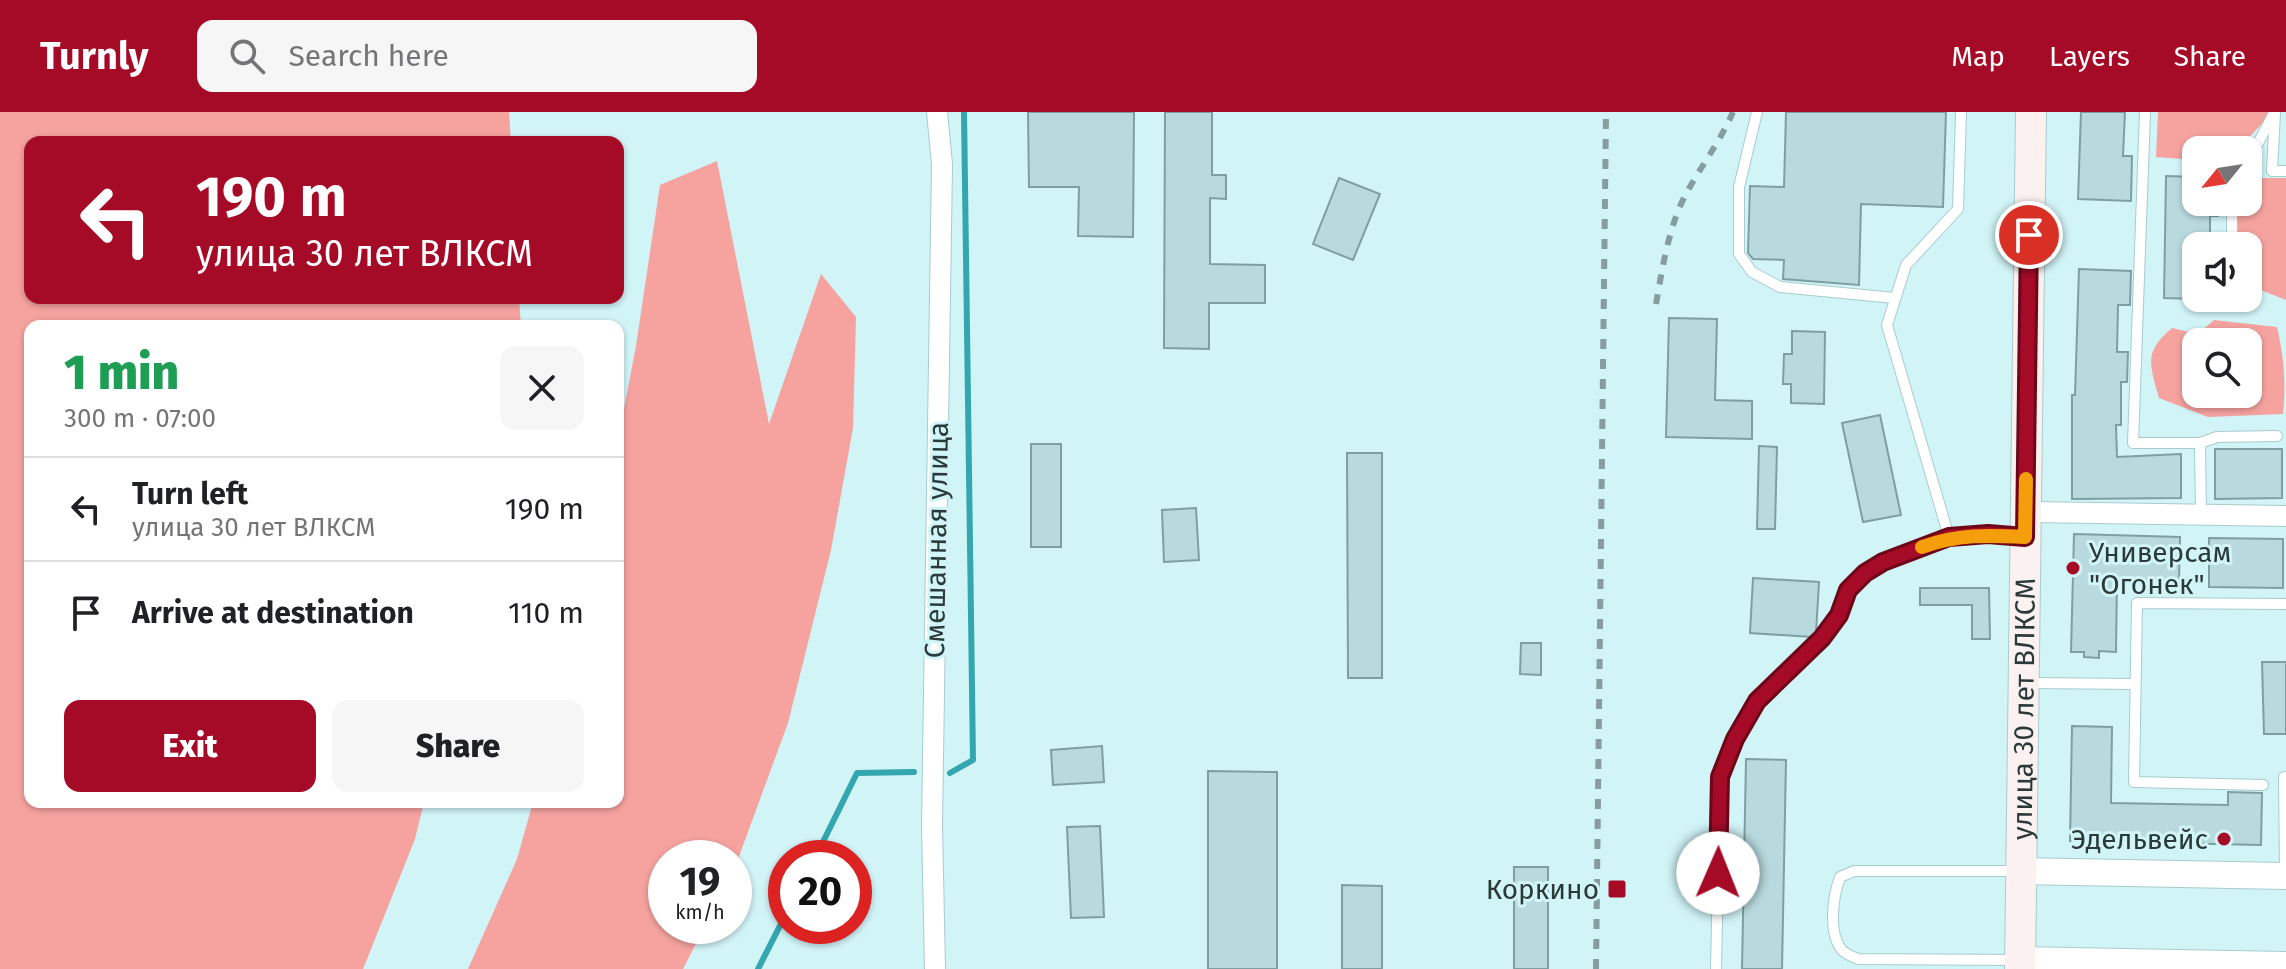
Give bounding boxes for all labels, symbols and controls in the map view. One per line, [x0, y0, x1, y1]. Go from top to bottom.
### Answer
search box [197, 20, 757, 92]
text: Turnly [40, 33, 149, 79]
icon: search [225, 34, 269, 78]
text: Search here [289, 38, 449, 74]
text: Map [1951, 40, 2005, 73]
text: Layers [2049, 40, 2130, 73]
text: Share [2174, 40, 2246, 73]
north arrow [2182, 136, 2262, 216]
map controls [2182, 136, 2262, 408]
text: 190 m [196, 164, 347, 231]
icon: left [64, 168, 168, 272]
pin [1995, 201, 2063, 269]
icon: arrive [2007, 213, 2051, 257]
text: улица 30 лет ВЛКСМ [196, 232, 533, 276]
button: sound [2182, 232, 2262, 312]
button: search [2182, 328, 2262, 408]
text: 1 min [64, 344, 179, 402]
button: close [500, 346, 584, 430]
text: 300 m · 07:00 [64, 403, 216, 434]
street label: Смешанная улица [918, 421, 955, 659]
text: Turn left [132, 476, 248, 512]
icon: left [64, 487, 108, 531]
text: 190 m [505, 491, 584, 527]
text: улица 30 лет ВЛКСМ [132, 512, 375, 543]
place label: Универсам "Огонек" [2089, 536, 2231, 601]
marker: Универсам "Огонек" [2064, 559, 2082, 577]
street label: улица 30 лет ВЛКСМ [2006, 578, 2042, 840]
icon: arrive [64, 591, 108, 635]
text: Arrive at destination [132, 595, 414, 631]
text: 110 m [508, 595, 584, 631]
button: Exit [64, 700, 316, 792]
button: Share [332, 700, 584, 792]
place label: Эдельвейс [2071, 823, 2208, 856]
marker: Эдельвейс [2215, 830, 2233, 848]
position arrow [1676, 831, 1760, 915]
speed limit sign: 20 [768, 840, 872, 944]
text: 19 [680, 858, 720, 906]
place label: Коркино [1486, 873, 1599, 906]
marker: Коркино [1606, 878, 1628, 900]
text: km/h [675, 900, 725, 924]

